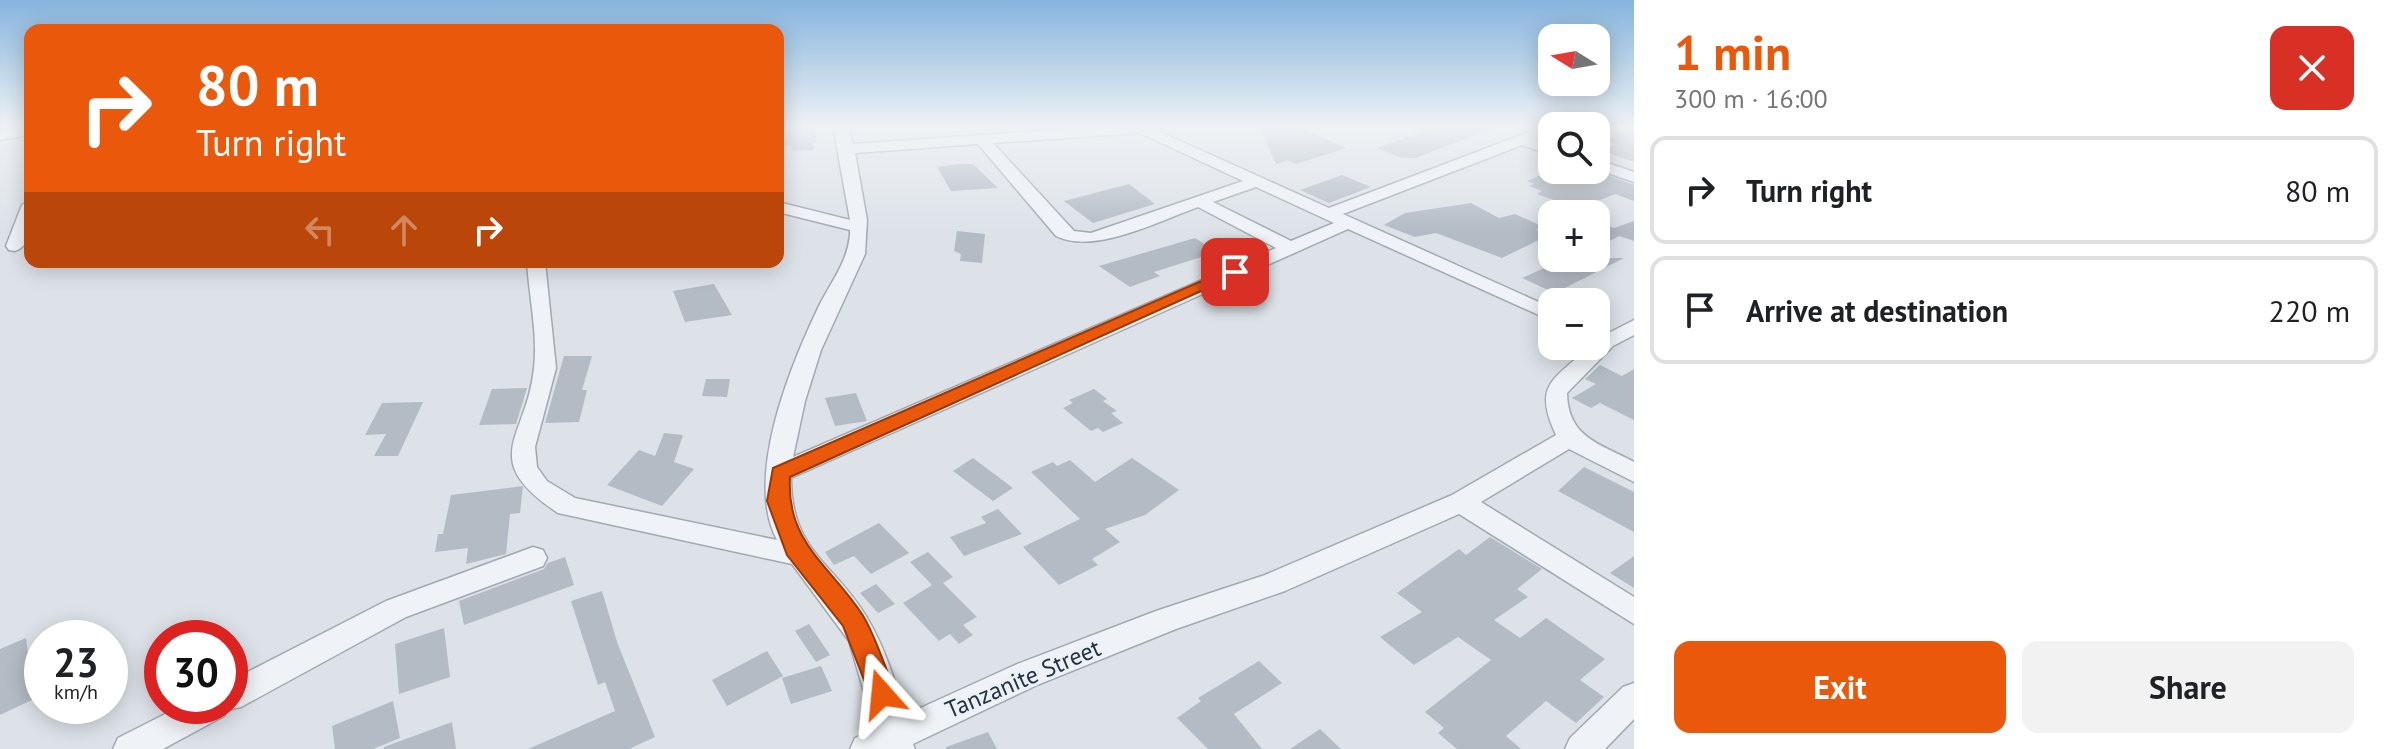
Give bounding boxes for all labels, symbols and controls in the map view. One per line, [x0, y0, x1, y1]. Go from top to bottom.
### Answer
text: 1 min [1674, 21, 1791, 83]
north arrow [1538, 24, 1610, 96]
map controls [1538, 24, 1610, 360]
button: close [2270, 26, 2354, 110]
text: 80 m [196, 49, 319, 121]
icon: right [64, 56, 168, 160]
text: 300 m · 16:00 [1674, 82, 1828, 115]
button: search [1538, 112, 1610, 184]
text: Turn right [196, 119, 346, 166]
icon: right [1678, 168, 1722, 212]
text: Turn right [1746, 171, 1872, 210]
text: 80 m [2285, 171, 2350, 210]
button: + [1538, 200, 1610, 272]
icon: left [298, 208, 342, 252]
icon: ahead [382, 208, 426, 252]
icon: right [466, 208, 510, 252]
pin [1201, 238, 1269, 306]
icon: arrive [1213, 250, 1257, 294]
button: − [1538, 288, 1610, 360]
icon: arrive [1678, 288, 1722, 332]
text: Arrive at destination [1746, 291, 2008, 330]
text: 220 m [2269, 291, 2350, 330]
speed limit sign: 30 [144, 620, 248, 724]
street label: Tanzanite Street [940, 632, 1105, 725]
text: 23 [53, 636, 99, 688]
button: Exit [1674, 641, 2006, 733]
button: Share [2022, 641, 2354, 733]
position arrow [840, 652, 924, 736]
text: km/h [54, 679, 98, 705]

